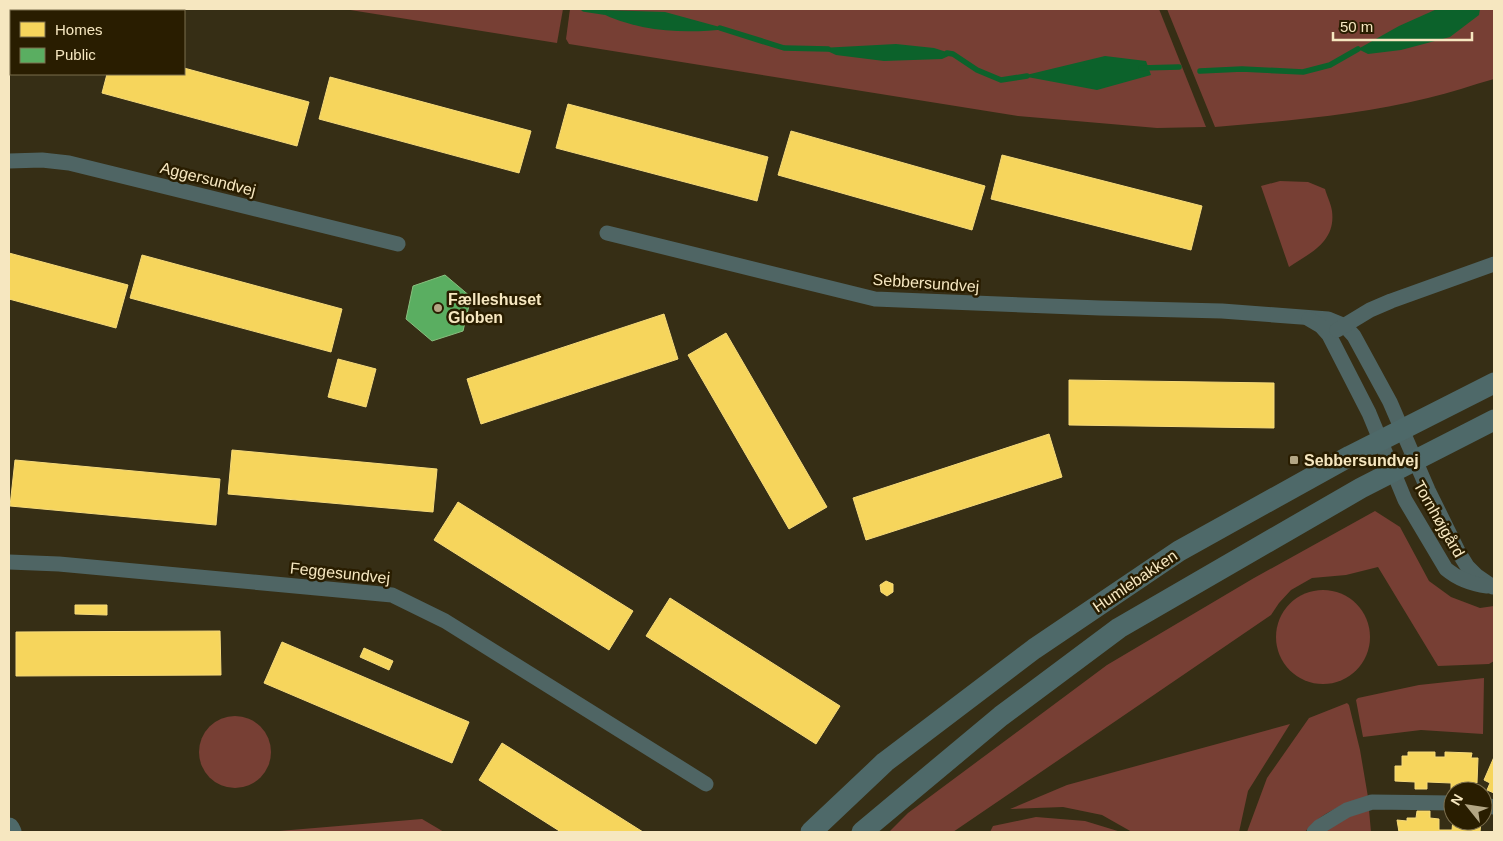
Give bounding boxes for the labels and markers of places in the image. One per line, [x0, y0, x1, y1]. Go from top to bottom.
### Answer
place label: Fælleshuset Globen [448, 291, 542, 326]
marker: Fælleshuset Globen [432, 302, 444, 314]
place label: Sebbersundvej [1304, 452, 1419, 469]
marker: Sebbersundvej [1288, 454, 1300, 466]

